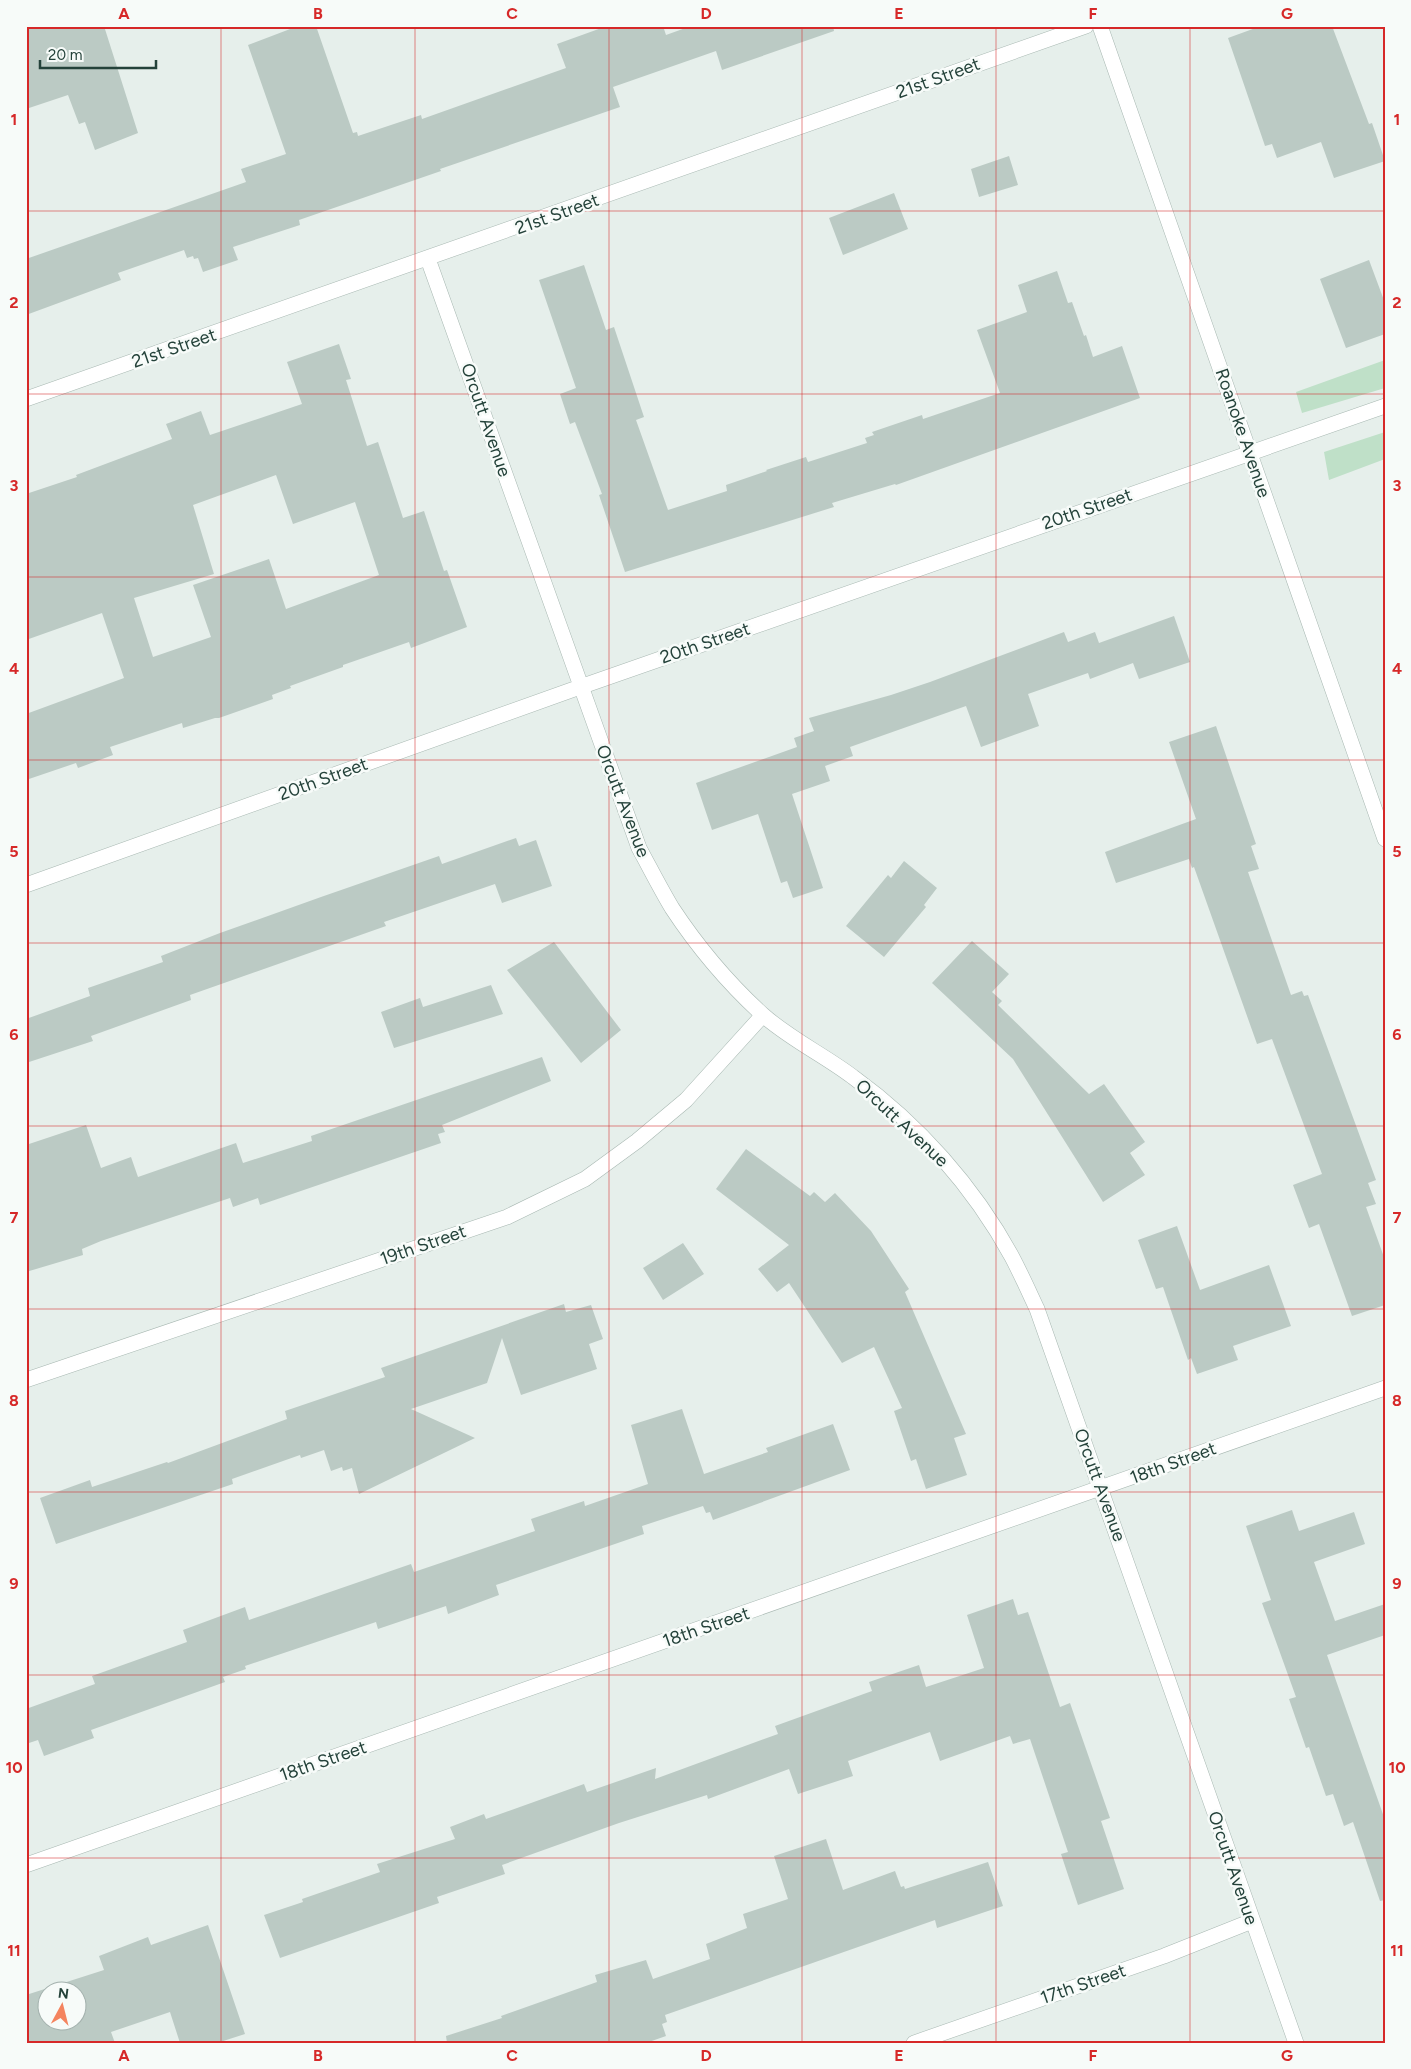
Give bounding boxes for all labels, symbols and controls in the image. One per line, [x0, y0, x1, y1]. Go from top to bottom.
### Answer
text: A [118, 4, 130, 23]
text: B [313, 4, 323, 23]
text: C [506, 4, 518, 23]
text: D [700, 4, 712, 23]
text: E [894, 4, 904, 23]
text: F [1089, 4, 1098, 23]
text: G [1281, 4, 1293, 23]
scale bar [40, 38, 156, 70]
text: 20 m [48, 46, 82, 64]
street label: 21st Street [893, 53, 983, 103]
text: 1 [11, 110, 17, 129]
text: 1 [1394, 110, 1400, 129]
street label: 21st Street [512, 189, 602, 239]
text: 2 [9, 293, 19, 312]
text: 2 [1392, 293, 1402, 312]
street label: 21st Street [129, 323, 219, 373]
street label: Orcutt Avenue [456, 360, 516, 480]
street label: Roanoke Avenue [1211, 366, 1275, 501]
text: 3 [10, 476, 19, 495]
text: 3 [1393, 476, 1402, 495]
street label: 20th Street [1039, 483, 1135, 535]
street label: 20th Street [657, 617, 753, 669]
text: 4 [9, 659, 19, 678]
text: 4 [1392, 659, 1402, 678]
street label: Orcutt Avenue [591, 742, 655, 861]
street label: 20th Street [275, 753, 371, 805]
text: 5 [9, 842, 19, 861]
text: 5 [1392, 842, 1402, 861]
text: 6 [9, 1025, 19, 1044]
text: 6 [1392, 1025, 1402, 1044]
street label: Orcutt Avenue [851, 1074, 953, 1172]
text: 7 [10, 1208, 19, 1227]
text: 7 [1393, 1208, 1402, 1227]
street label: 19th Street [377, 1220, 469, 1270]
text: 8 [9, 1391, 19, 1410]
text: 8 [1392, 1391, 1402, 1410]
street label: Orcutt Avenue [1069, 1425, 1131, 1545]
street label: 18th Street [1127, 1437, 1219, 1489]
text: 9 [9, 1574, 19, 1593]
text: 9 [1392, 1574, 1402, 1593]
street label: 18th Street [660, 1602, 752, 1652]
street label: 18th Street [277, 1736, 369, 1786]
text: 10 [5, 1758, 23, 1777]
text: 10 [1388, 1758, 1406, 1777]
street label: Orcutt Avenue [1203, 1808, 1263, 1928]
text: 11 [7, 1941, 21, 1960]
text: 11 [1390, 1941, 1404, 1960]
street label: 17th Street [1037, 1959, 1129, 2009]
north arrow [38, 1982, 88, 2032]
text: N [57, 1984, 70, 2003]
text: A [118, 2046, 130, 2065]
text: B [313, 2046, 323, 2065]
text: C [506, 2046, 518, 2065]
text: D [700, 2046, 712, 2065]
text: E [894, 2046, 904, 2065]
text: F [1089, 2046, 1098, 2065]
text: G [1281, 2046, 1293, 2065]

